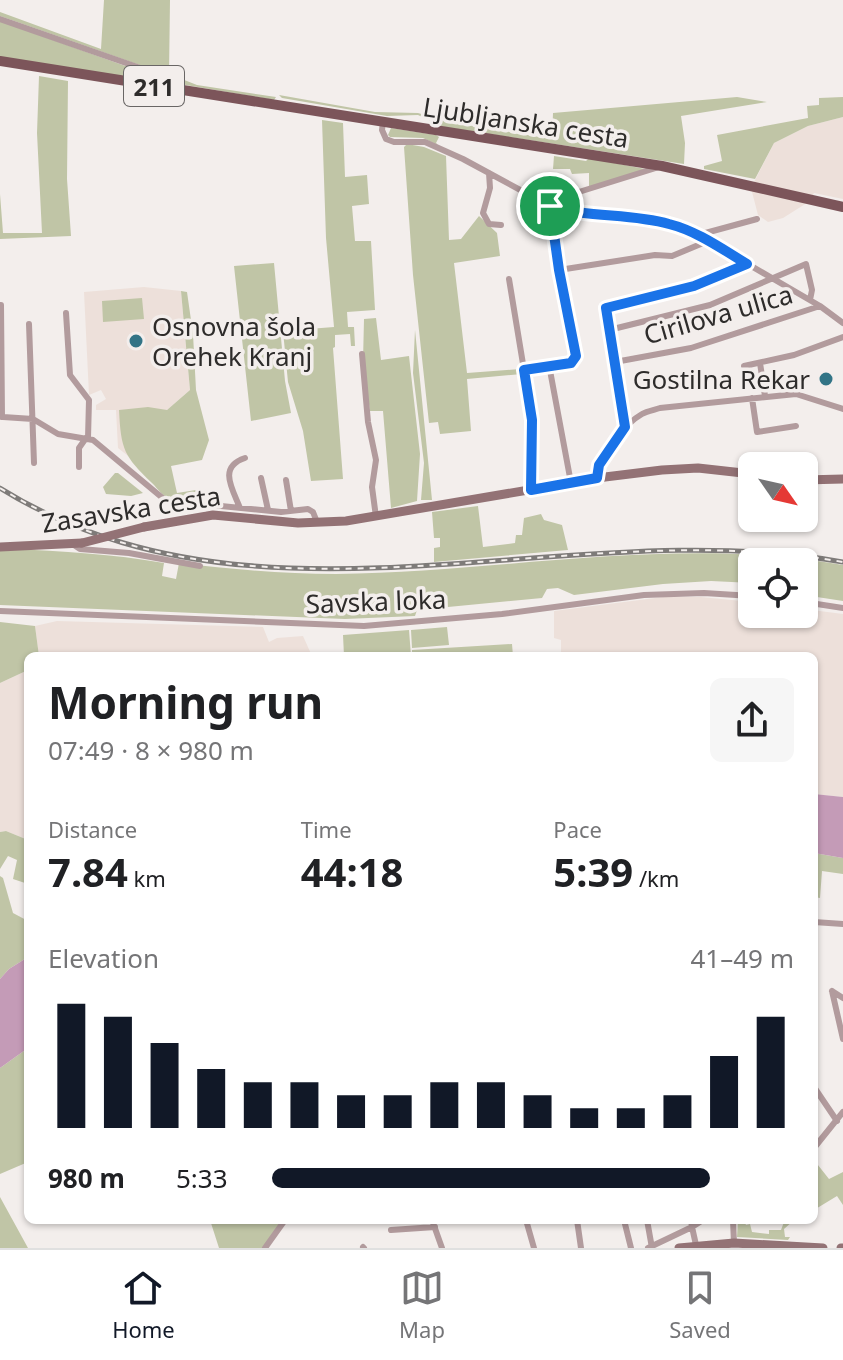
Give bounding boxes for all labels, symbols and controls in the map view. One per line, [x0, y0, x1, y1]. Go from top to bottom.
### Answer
road number: 211 [124, 66, 184, 106]
street label: Ljubljanska cesta [421, 88, 631, 156]
pin [516, 172, 584, 240]
icon: arrive [528, 184, 572, 228]
street label: Cirilova ulica [639, 276, 797, 352]
place label: Osnovna šola Orehek Kranj [152, 308, 316, 374]
marker: Osnovna šola Orehek Kranj [127, 332, 145, 350]
place label: Gostilna Rekar [633, 361, 810, 397]
marker: Gostilna Rekar [817, 370, 835, 388]
north arrow [738, 452, 818, 532]
map controls [738, 452, 818, 628]
street label: Zasavska cesta [39, 477, 223, 541]
button: locate [738, 548, 818, 628]
street label: Savska loka [305, 581, 447, 621]
text: Morning run [48, 672, 323, 732]
button: share [710, 678, 794, 762]
text: 07:49 · 8 × 980 m [48, 732, 254, 768]
text: Distance [48, 814, 137, 844]
text: Time [301, 814, 352, 844]
text: Pace [553, 814, 602, 844]
text: 7.84 [48, 844, 128, 899]
text: 44:18 [301, 844, 403, 899]
text: 5:39 [553, 844, 633, 899]
text: km [128, 863, 166, 893]
text: /km [633, 863, 679, 893]
text: Elevation [48, 940, 159, 976]
text: 41–49 m [690, 940, 794, 976]
text: 980 m [48, 1160, 125, 1196]
text: 5:33 [176, 1160, 228, 1196]
tab: Home [112, 1266, 175, 1344]
tab: Map [399, 1266, 445, 1344]
tab: Saved [669, 1266, 731, 1344]

